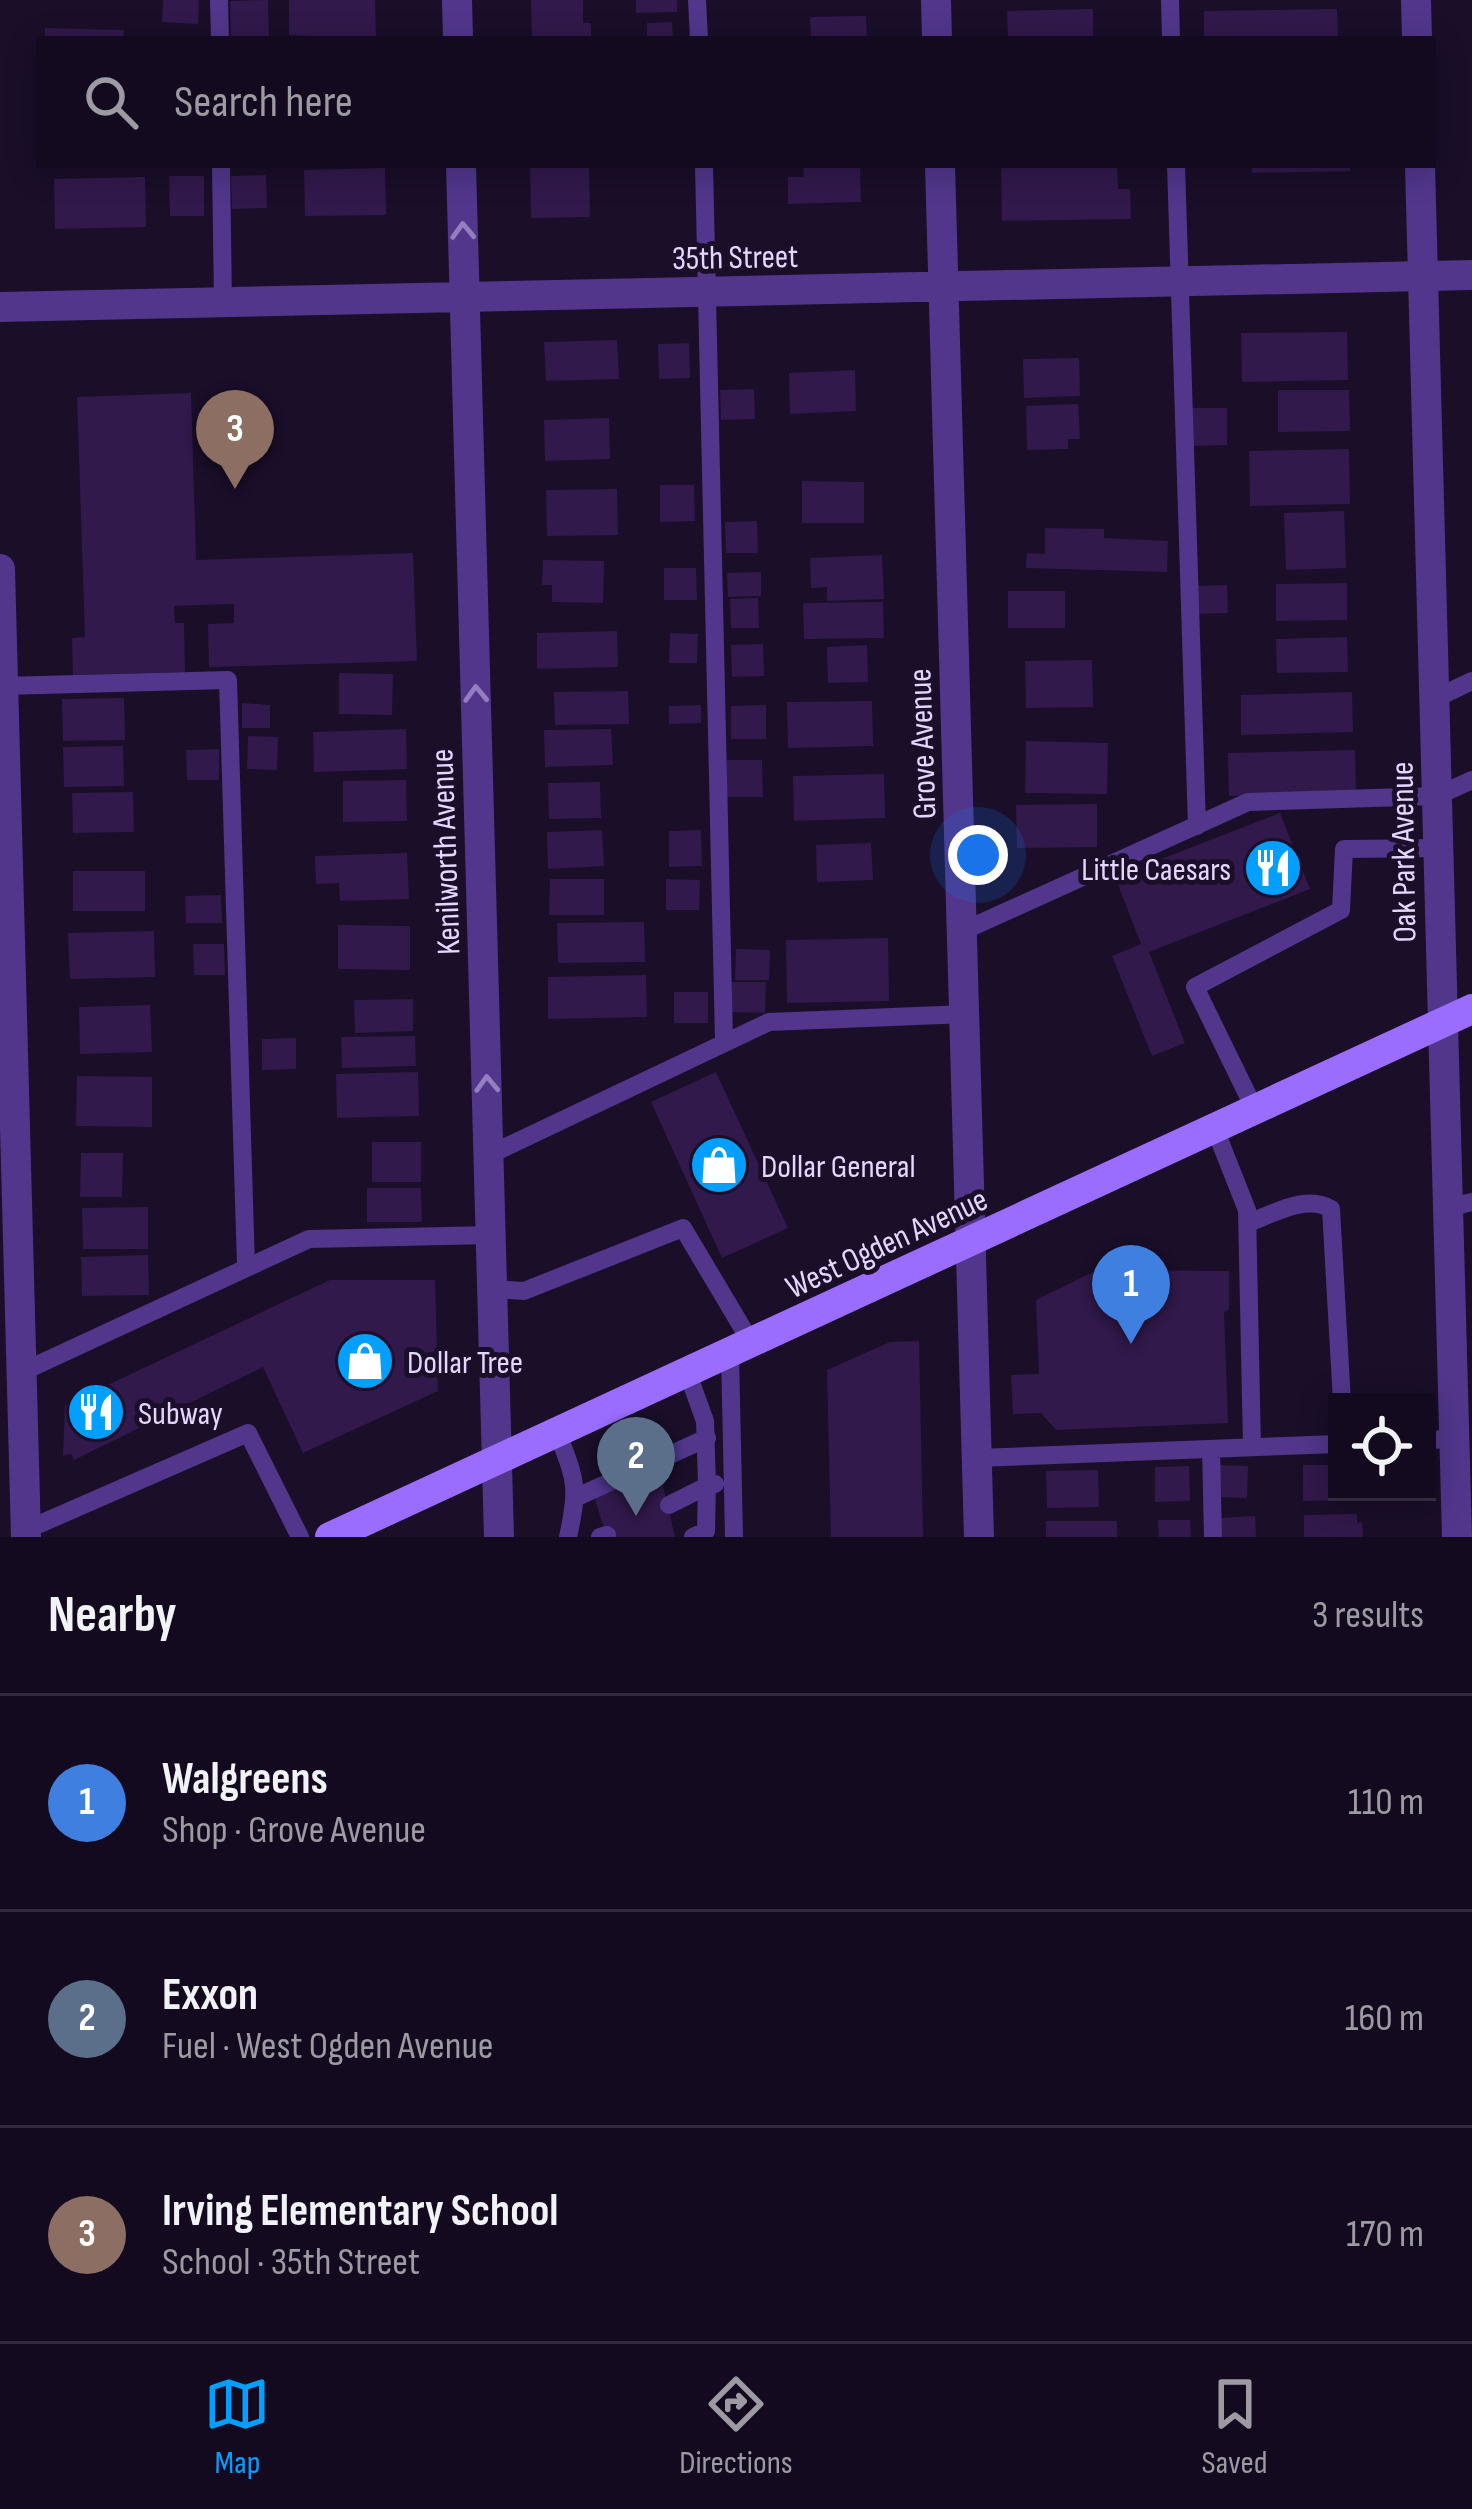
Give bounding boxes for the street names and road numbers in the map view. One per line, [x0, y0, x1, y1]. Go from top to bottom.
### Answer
street label: 35th Street [672, 237, 798, 279]
street label: Grove Avenue [900, 668, 946, 820]
street label: Kenilworth Avenue [422, 748, 470, 956]
street label: Oak Park Avenue [1382, 761, 1426, 943]
street label: West Ogden Avenue [780, 1180, 994, 1308]

